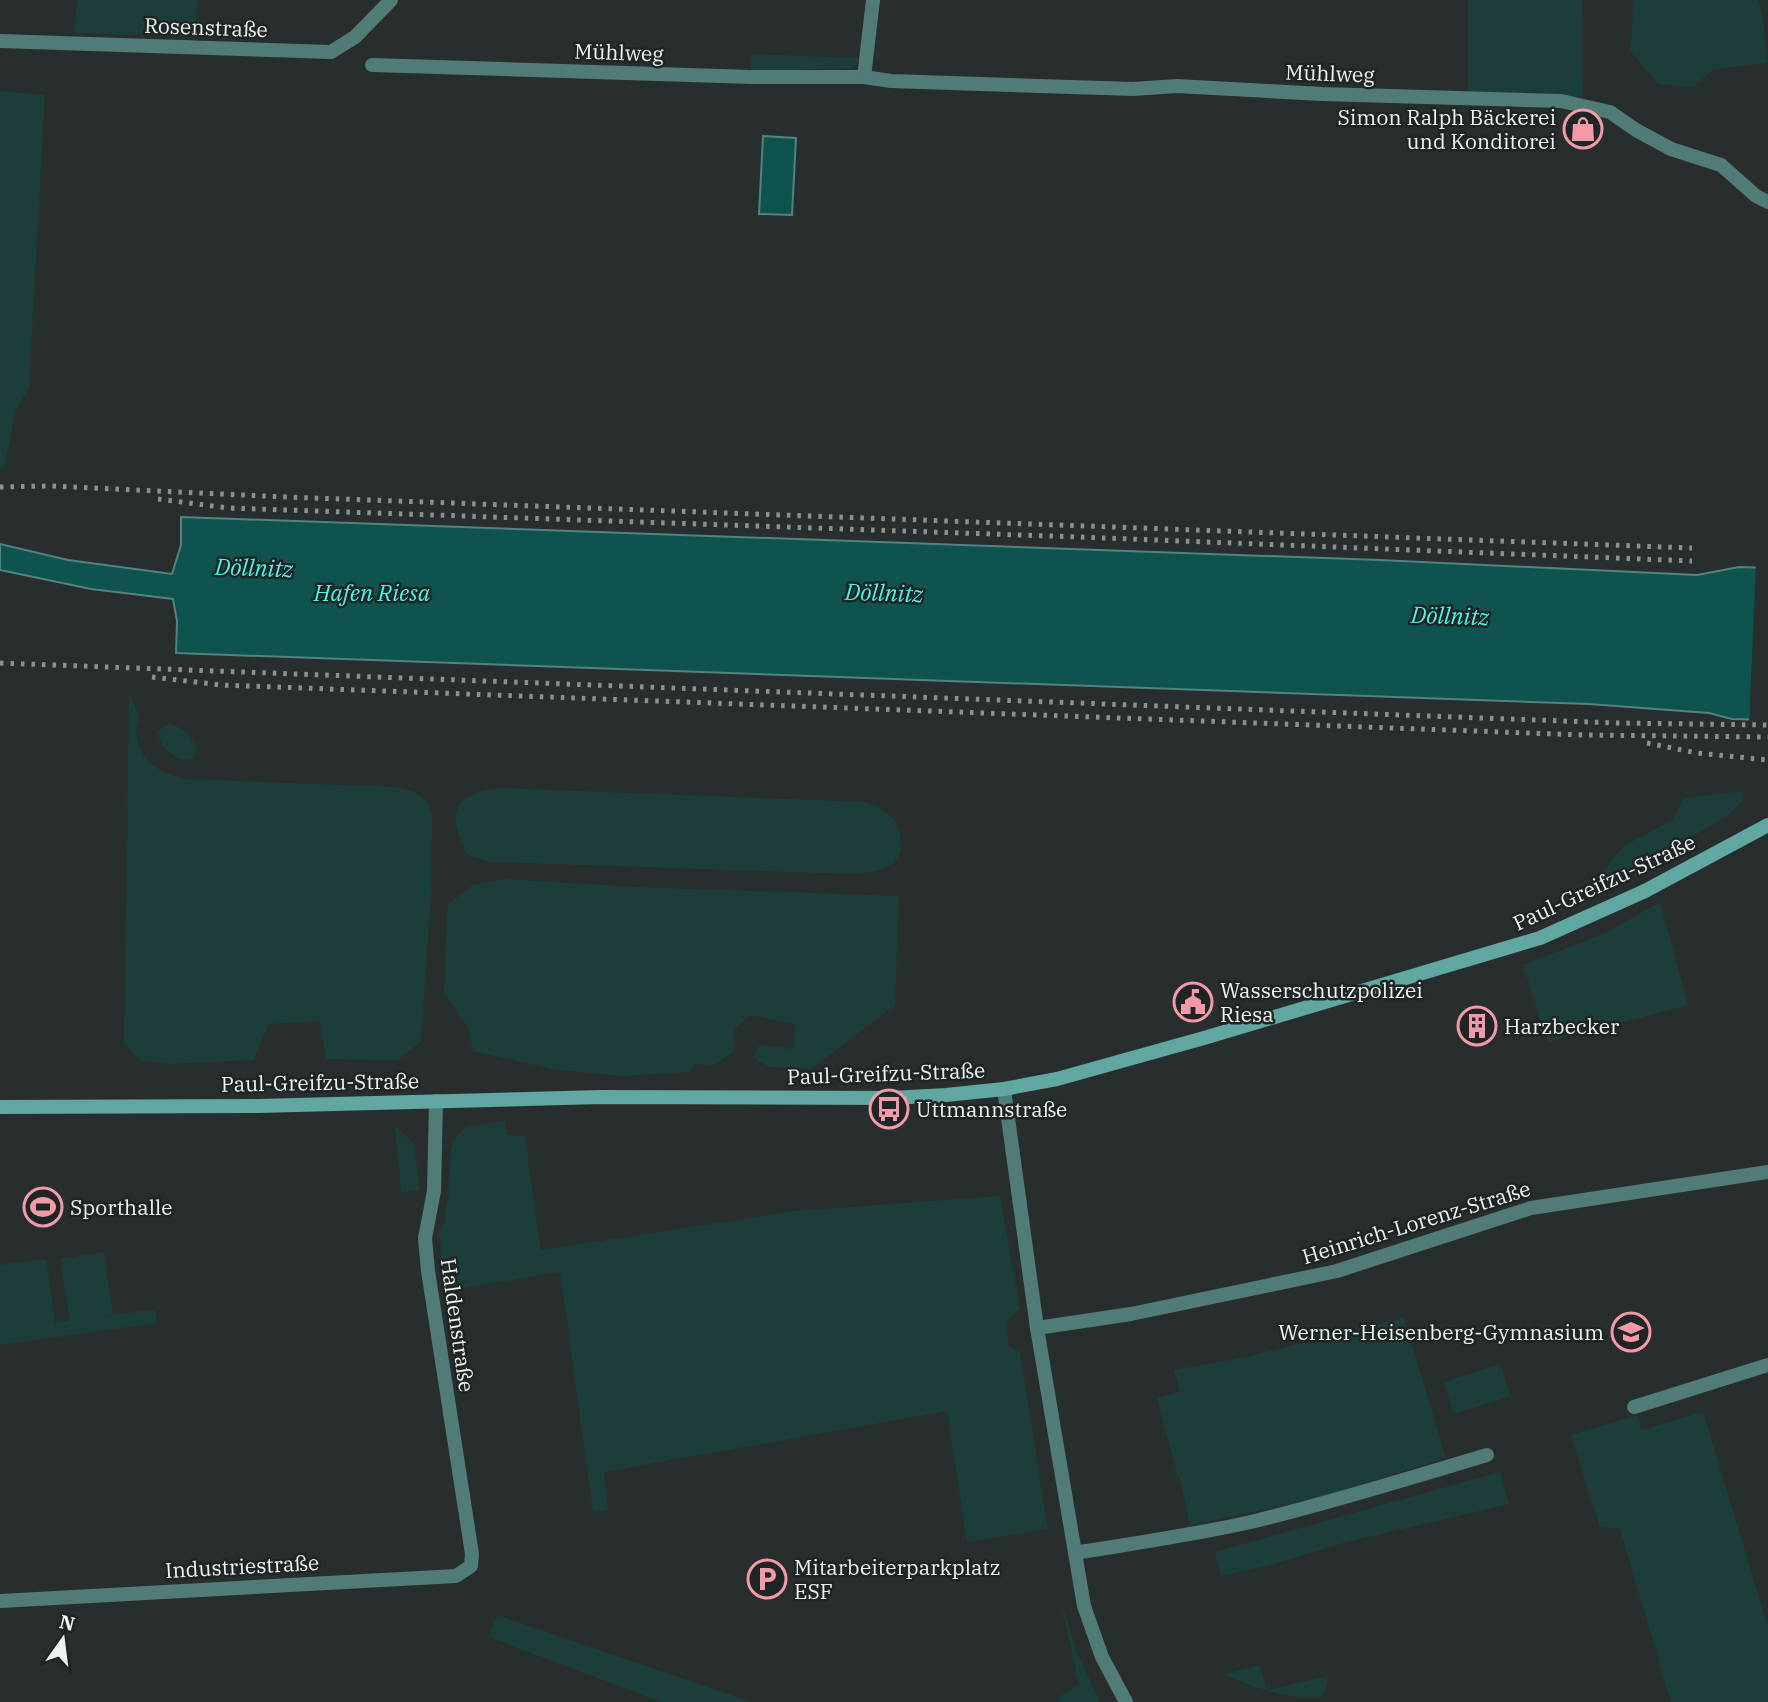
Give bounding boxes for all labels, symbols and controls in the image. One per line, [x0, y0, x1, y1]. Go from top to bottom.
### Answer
street label: Rosenstraße [144, 11, 268, 43]
street label: Mühlweg [574, 36, 665, 68]
street label: Mühlweg [1285, 57, 1376, 89]
place label: Simon Ralph Bäckerei und Konditorei [1337, 103, 1556, 155]
shop icon: Simon Ralph Bäckerei und Konditorei [1562, 108, 1604, 150]
water label: Döllnitz [213, 551, 294, 583]
water label: Döllnitz [843, 576, 924, 608]
water label: Hafen Riesa [313, 577, 431, 607]
water label: Döllnitz [1409, 599, 1490, 631]
street label: Paul-Greifzu-Straße [1508, 827, 1700, 937]
place label: Wasserschutzpolizei Riesa [1220, 976, 1423, 1028]
public building icon: Wasserschutzpolizei Riesa [1172, 981, 1214, 1023]
building icon: Harzbecker [1456, 1005, 1498, 1047]
place label: Harzbecker [1504, 1012, 1620, 1040]
street label: Paul-Greifzu-Straße [786, 1056, 986, 1090]
street label: Paul-Greifzu-Straße [221, 1066, 419, 1098]
bus stop icon: Uttmannstraße [868, 1088, 910, 1130]
place label: Uttmannstraße [916, 1095, 1067, 1123]
street label: Heinrich-Lorenz-Straße [1298, 1174, 1534, 1270]
sports icon: Sporthalle [22, 1186, 64, 1228]
place label: Sporthalle [70, 1193, 173, 1221]
street label: Haldenstraße [435, 1256, 481, 1394]
school or university icon: Werner-Heisenberg-Gymnasium [1610, 1311, 1652, 1353]
place label: Werner-Heisenberg-Gymnasium [1278, 1318, 1604, 1346]
street label: Industriestraße [164, 1548, 320, 1584]
place label: Mitarbeiterparkplatz ESF [794, 1553, 1000, 1605]
parking icon: Mitarbeiterparkplatz ESF [746, 1558, 788, 1600]
north arrow [28, 1604, 98, 1674]
text: N [57, 1609, 77, 1636]

